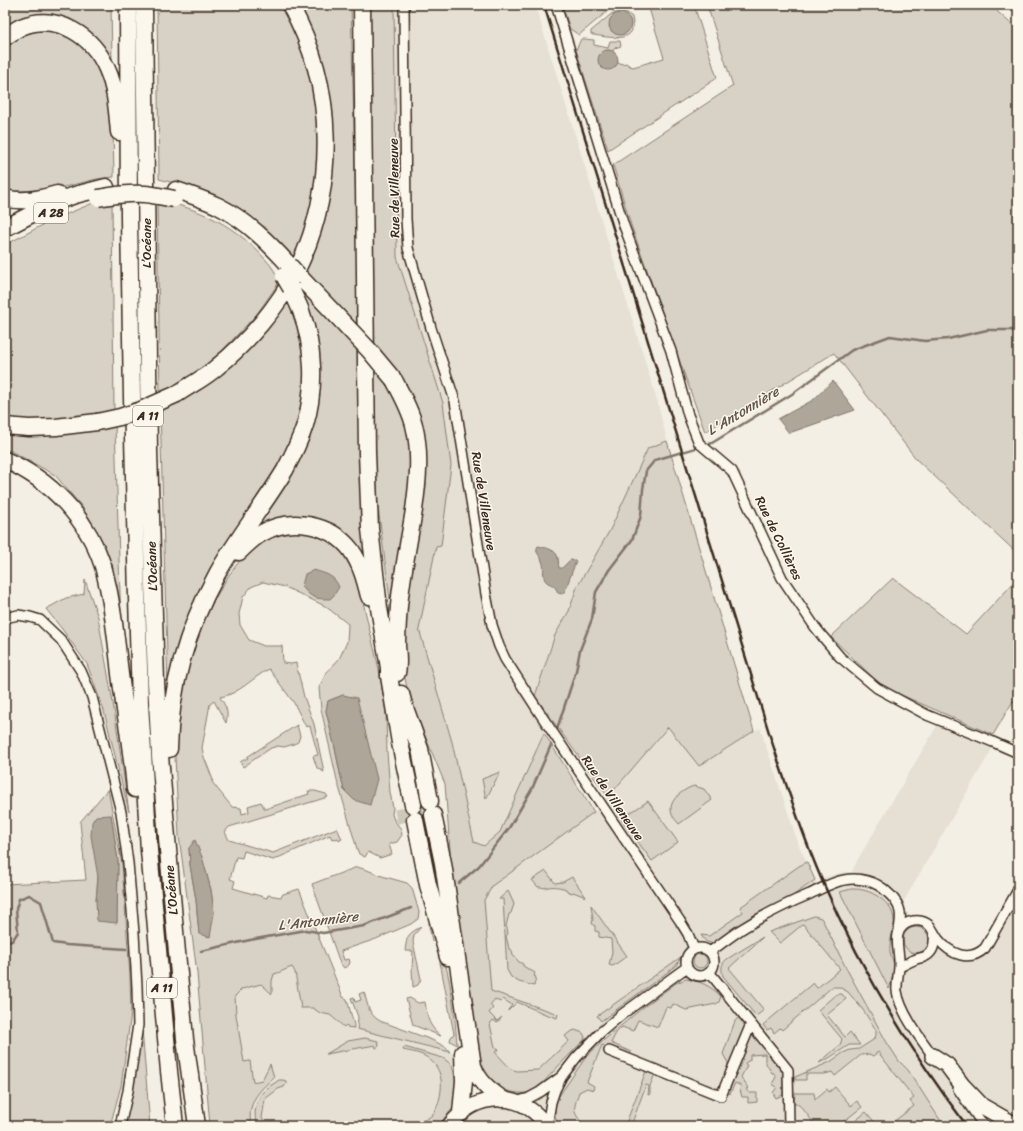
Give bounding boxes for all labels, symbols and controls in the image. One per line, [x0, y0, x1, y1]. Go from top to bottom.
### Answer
street label: Rue de Villeneuve [382, 138, 406, 238]
road number: A 28 [34, 203, 68, 223]
street label: L’Océane [135, 218, 158, 268]
water label: L'Antonnière [702, 379, 785, 442]
road number: A 11 [133, 406, 163, 426]
street label: Rue de Villeneuve [465, 450, 503, 552]
street label: Rue de Collières [749, 492, 809, 584]
street label: L’Océane [140, 540, 164, 591]
street label: Rue de Villeneuve [576, 750, 651, 846]
street label: L’Océane [157, 864, 185, 916]
water label: L'Antonnière [277, 904, 361, 938]
road number: A 11 [147, 978, 177, 998]

